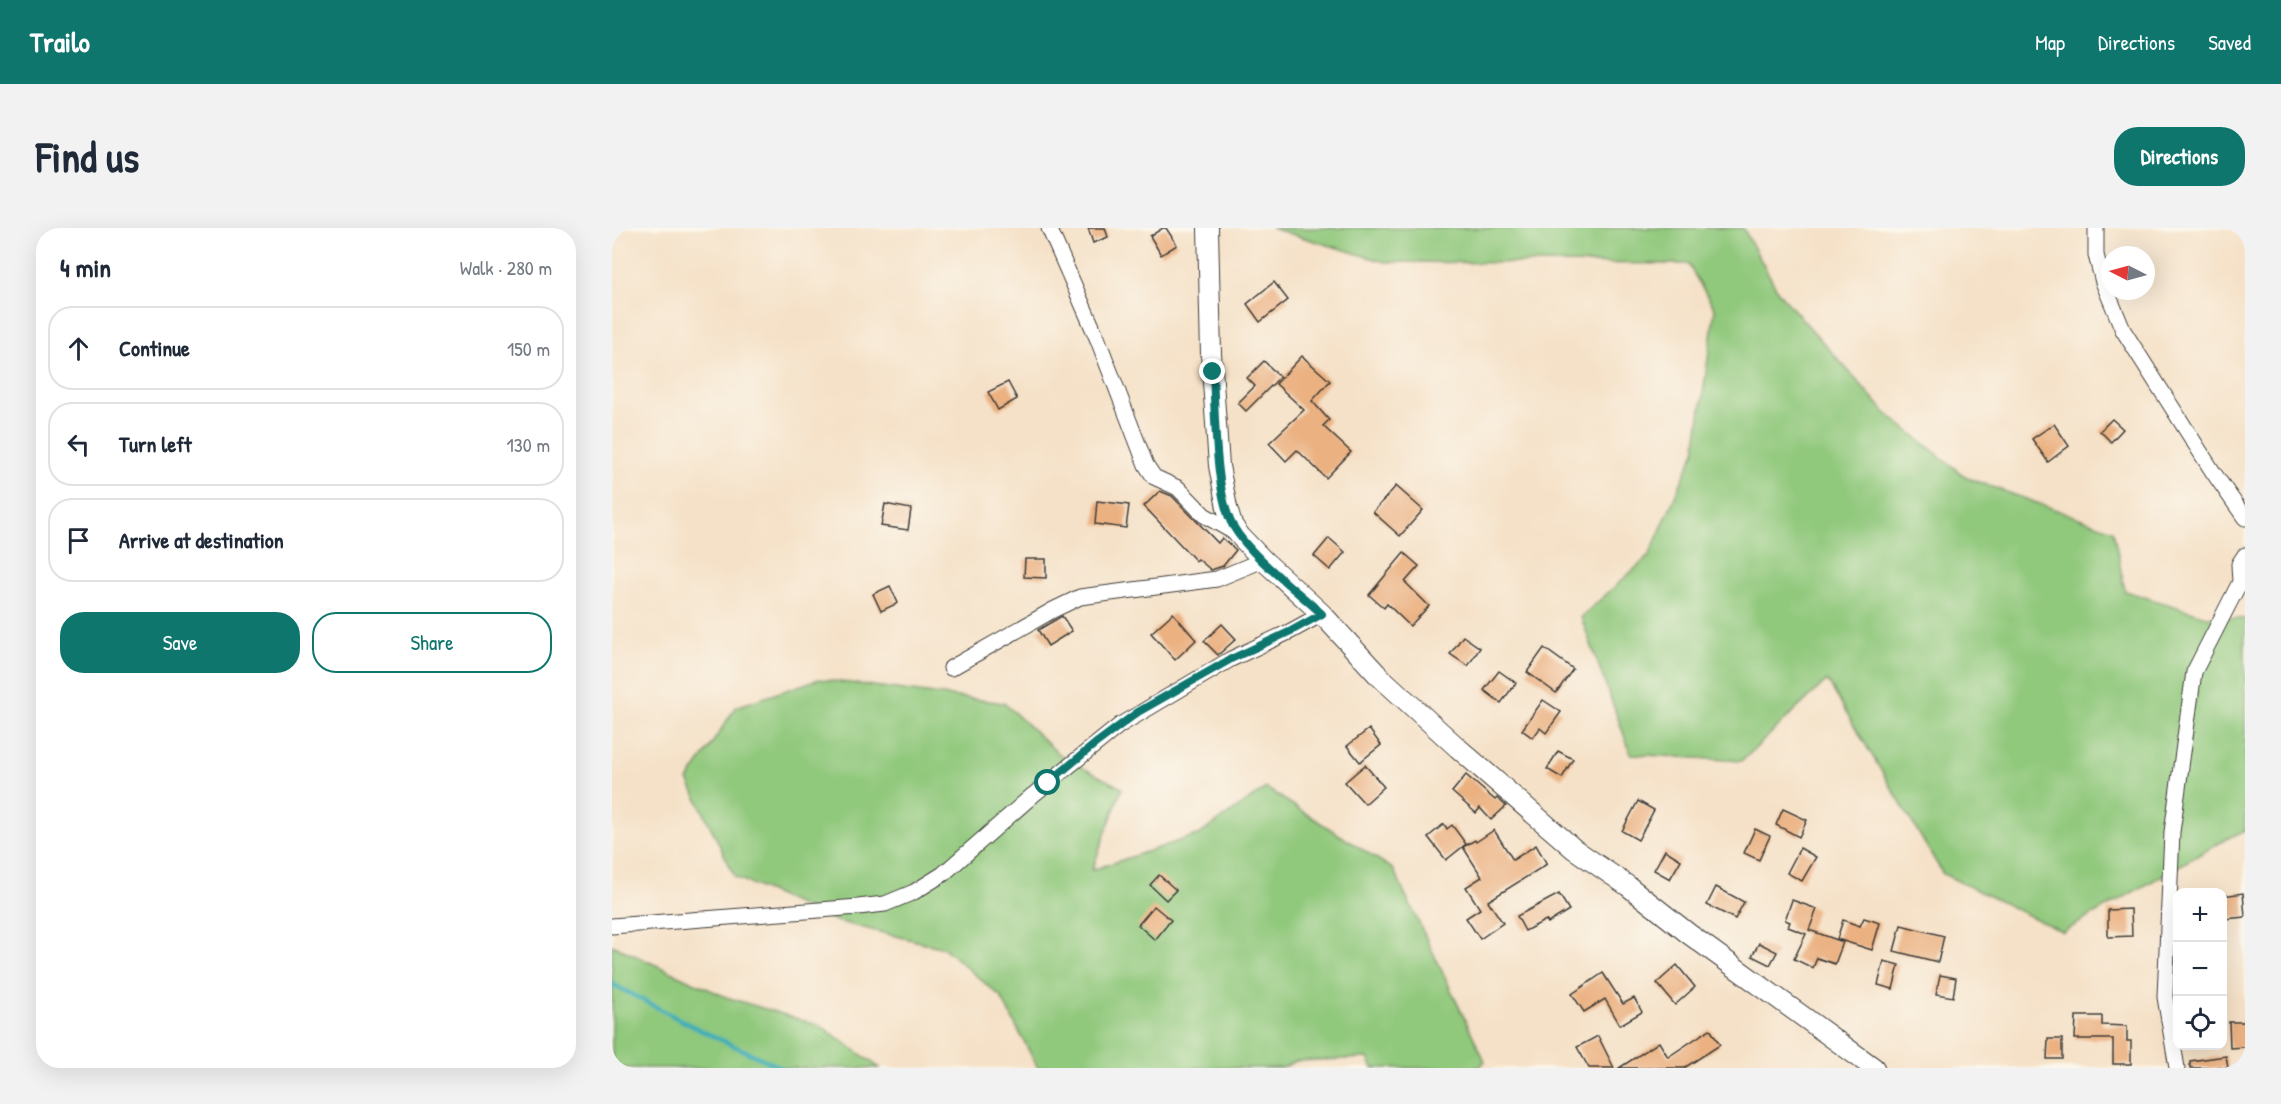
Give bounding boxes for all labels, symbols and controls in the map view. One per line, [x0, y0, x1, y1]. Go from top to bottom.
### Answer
text: Trailo [30, 23, 90, 61]
text: Map [2035, 28, 2065, 57]
text: Directions [2098, 28, 2175, 57]
text: Saved [2208, 28, 2251, 57]
button: Directions [2114, 127, 2245, 186]
text: Find us [36, 128, 139, 185]
north arrow [2101, 246, 2155, 300]
text: 4 min [60, 250, 111, 285]
text: Walk · 280 m [460, 254, 552, 281]
icon: ahead [62, 332, 95, 365]
text: Continue [119, 333, 190, 363]
text: 150 m [507, 335, 550, 362]
route end [1199, 358, 1225, 384]
icon: left [62, 428, 95, 461]
text: Turn left [119, 429, 192, 459]
text: 130 m [507, 431, 550, 458]
icon: arrive [62, 524, 95, 557]
text: Arrive at destination [119, 525, 284, 555]
button: Save [60, 612, 300, 673]
button: Share [312, 612, 552, 673]
route start [1034, 769, 1060, 795]
map controls [2173, 888, 2227, 1050]
button: + [2173, 888, 2227, 942]
button: − [2173, 942, 2227, 996]
button: locate [2173, 996, 2227, 1050]

